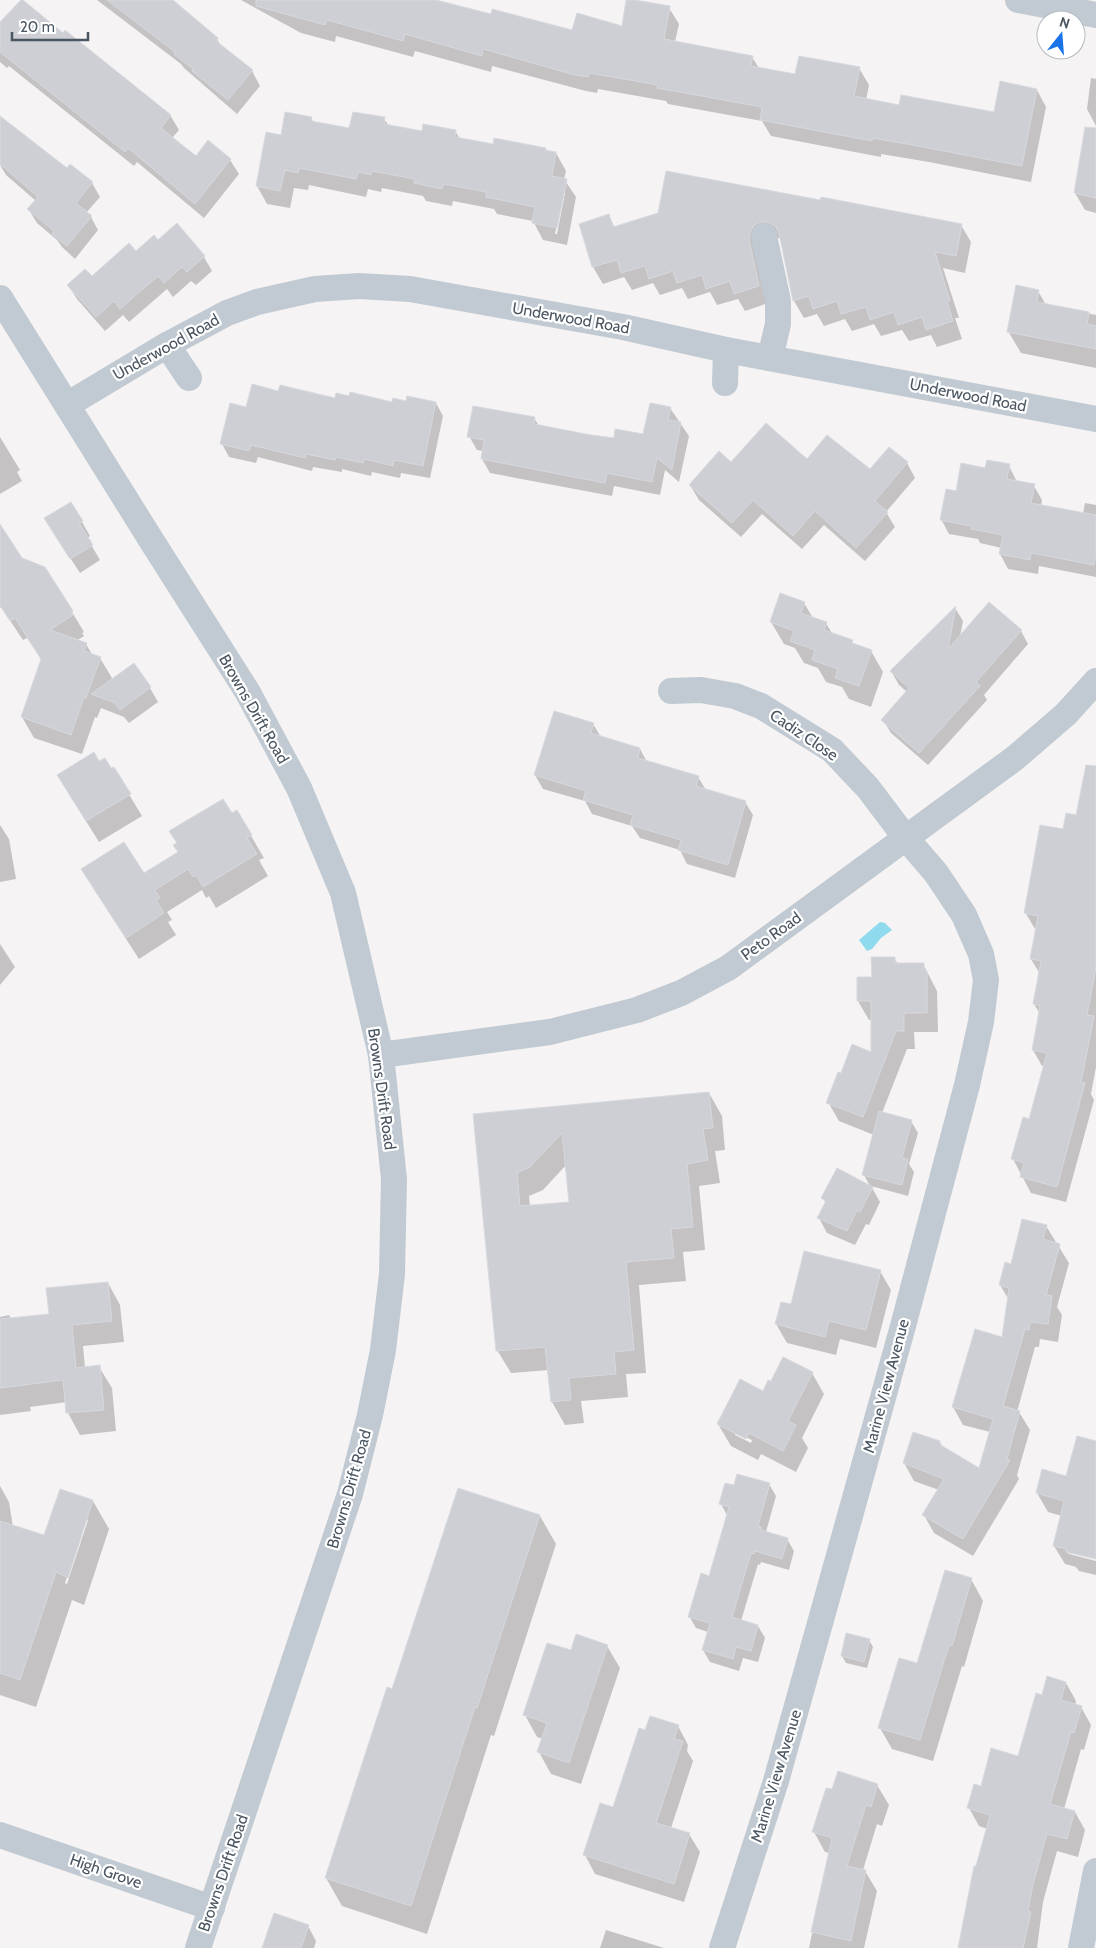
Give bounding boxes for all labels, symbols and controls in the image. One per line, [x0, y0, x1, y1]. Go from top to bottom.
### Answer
scale bar [12, 10, 89, 42]
north arrow [1036, 10, 1086, 60]
text: N [1057, 13, 1072, 33]
text: 20 m [20, 18, 55, 36]
street label: Underwood Road [511, 298, 631, 338]
street label: Underwood Road [109, 310, 223, 384]
street label: Underwood Road [908, 374, 1028, 416]
street label: Browns Drift Road [215, 651, 293, 767]
street label: Cadiz Close [766, 705, 842, 765]
street label: Peto Road [737, 908, 805, 964]
street label: Browns Drift Road [364, 1027, 400, 1151]
street label: Marine View Avenue [859, 1317, 913, 1455]
street label: Browns Drift Road [323, 1427, 375, 1551]
street label: Marine View Avenue [747, 1707, 805, 1845]
street label: Browns Drift Road [194, 1812, 252, 1934]
street label: High Grove [68, 1850, 144, 1892]

